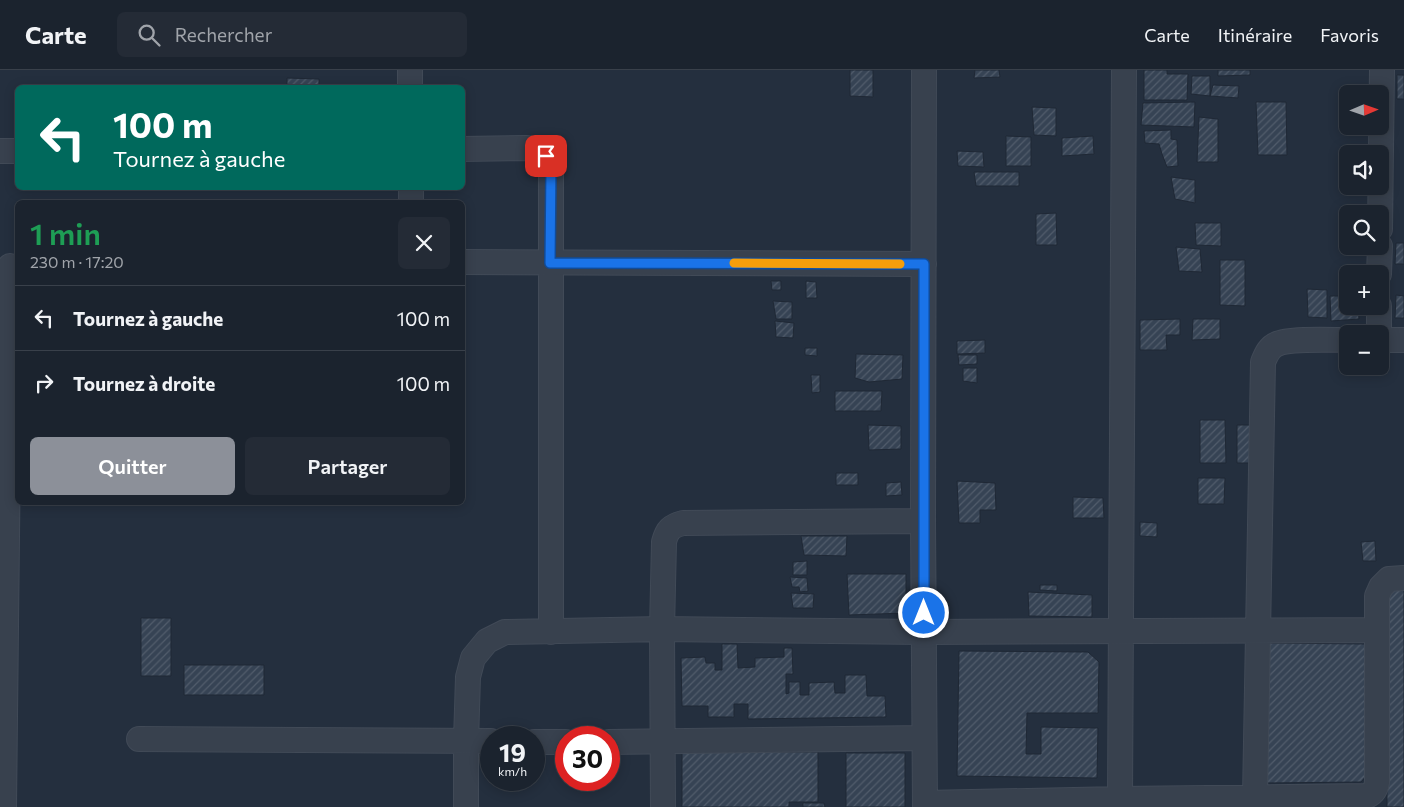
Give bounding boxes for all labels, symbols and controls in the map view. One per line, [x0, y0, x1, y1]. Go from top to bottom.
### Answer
search box [117, 12, 467, 57]
text: Carte [25, 20, 87, 49]
icon: search [135, 21, 163, 49]
text: Rechercher [175, 23, 272, 46]
text: Carte [1144, 24, 1190, 46]
text: Itinéraire [1218, 24, 1292, 46]
text: Favoris [1320, 24, 1379, 46]
north arrow [1339, 85, 1389, 135]
map controls [1339, 85, 1389, 375]
text: 100 m [113, 102, 213, 145]
icon: left [30, 105, 95, 170]
pin [525, 135, 567, 177]
icon: arrive [532, 142, 560, 170]
text: Tournez à gauche [113, 145, 285, 172]
button: sound [1339, 145, 1389, 195]
button: search [1339, 205, 1389, 255]
text: 1 min [30, 214, 101, 251]
button: close [398, 217, 450, 269]
text: 230 m · 17:20 [30, 252, 124, 271]
button: + [1339, 265, 1389, 315]
icon: left [30, 304, 58, 332]
text: Tournez à gauche [73, 307, 223, 330]
text: 100 m [397, 307, 450, 330]
button: − [1339, 325, 1389, 375]
icon: right [30, 369, 58, 397]
text: Tournez à droite [73, 372, 215, 395]
text: 100 m [397, 372, 450, 395]
button: Quitter [30, 437, 235, 495]
button: Partager [245, 437, 450, 495]
position arrow [897, 586, 949, 638]
speed limit sign: 30 [555, 726, 620, 791]
text: 19 [499, 737, 526, 767]
text: km/h [498, 764, 527, 778]

